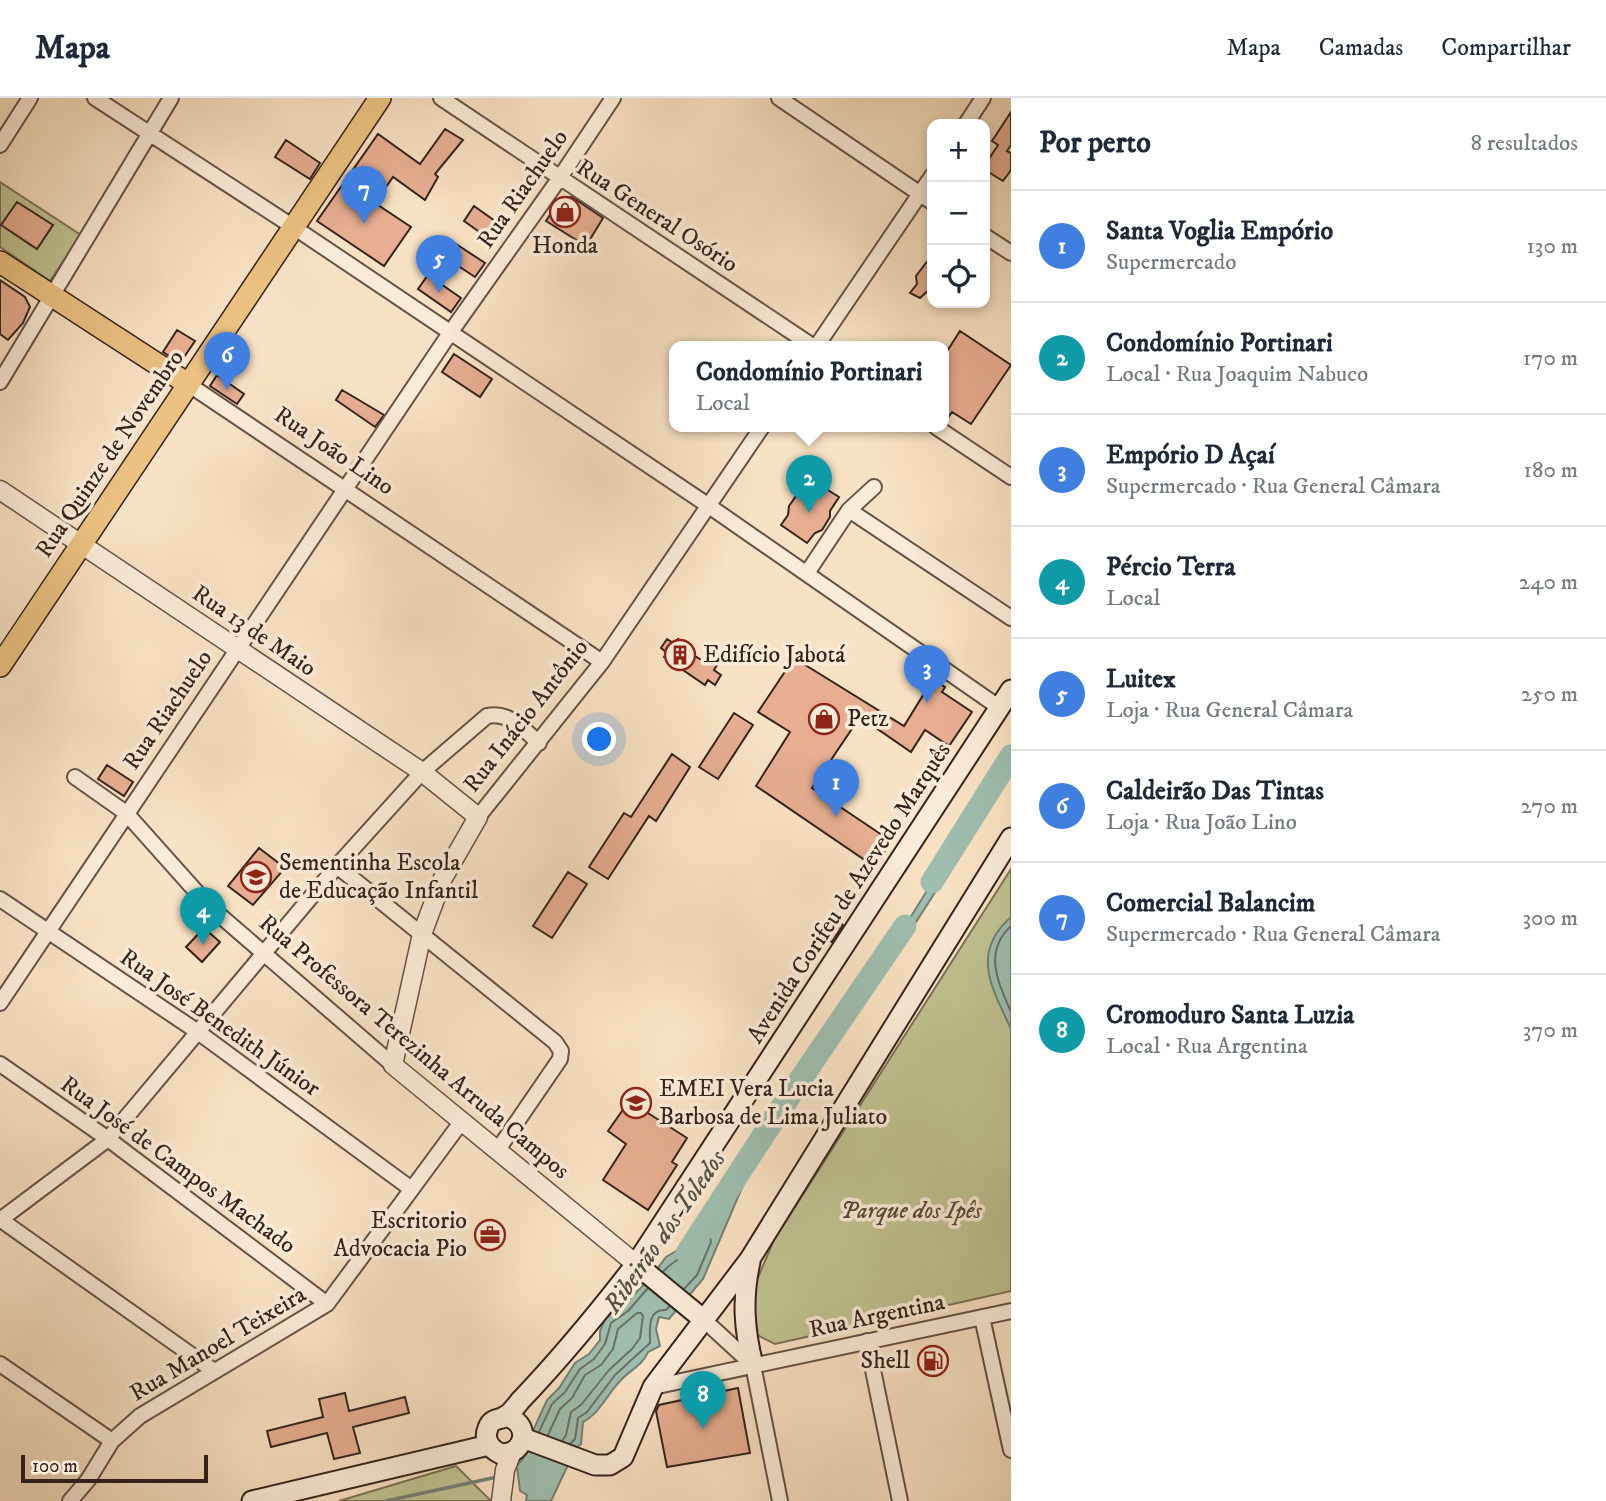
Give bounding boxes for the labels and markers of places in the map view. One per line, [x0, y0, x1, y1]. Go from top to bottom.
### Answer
pin: 7 [341, 166, 387, 224]
shop icon: Honda [548, 195, 582, 229]
place label: Honda [532, 231, 599, 261]
pin: 5 [416, 235, 462, 293]
pin: 6 [204, 332, 250, 390]
pin: 2 [786, 455, 832, 513]
building icon: Edifício Jabotá [663, 638, 697, 672]
place label: Edifício Jabotá [703, 640, 846, 670]
pin: 3 [904, 645, 950, 703]
shop icon: Petz [807, 702, 841, 736]
place label: Petz [847, 704, 889, 734]
pin: 1 [813, 759, 859, 817]
place label: Sementinha Escola de Educação Infantil [279, 848, 479, 906]
school or university icon: Sementinha Escola de Educação Infantil [239, 860, 273, 894]
pin: 4 [180, 887, 226, 945]
place label: EMEI Vera Lucia Barbosa de Lima Juliato [659, 1074, 887, 1132]
school or university icon: EMEI Vera Lucia Barbosa de Lima Juliato [619, 1086, 653, 1120]
place label: Escritorio Advocacia Pio [334, 1206, 467, 1264]
office icon: Escritorio Advocacia Pio [473, 1218, 507, 1252]
fuel station icon: Shell [916, 1344, 950, 1378]
place label: Shell [861, 1346, 911, 1376]
pin: 8 [680, 1371, 726, 1429]

